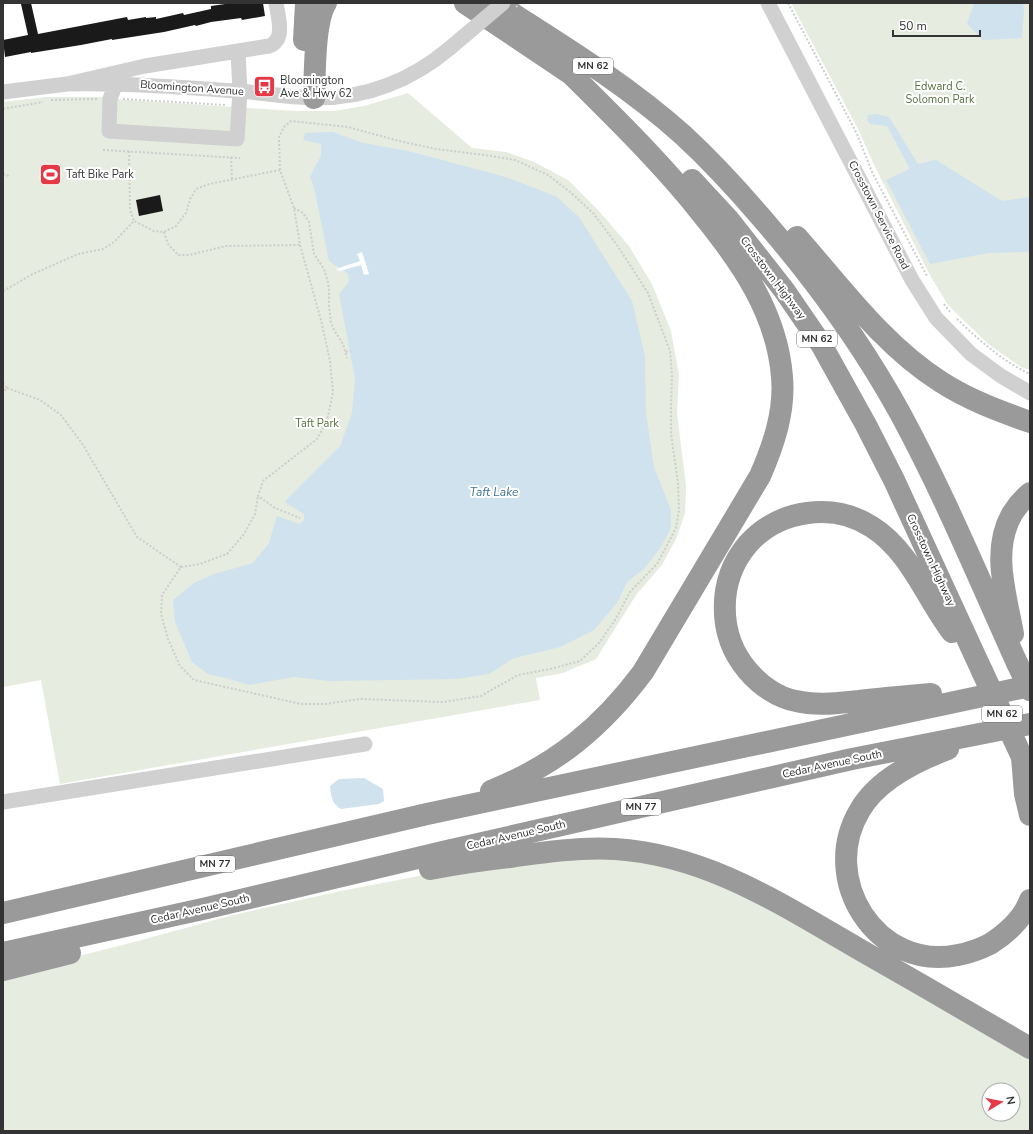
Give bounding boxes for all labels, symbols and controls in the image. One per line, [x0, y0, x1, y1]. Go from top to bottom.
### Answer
scale bar [893, 12, 980, 38]
text: 50 m [899, 18, 927, 34]
road number: MN 62 [573, 58, 613, 74]
bus stop icon: Bloomington Ave & Hwy 62 [252, 73, 278, 99]
place label: Bloomington Ave & Hwy 62 [280, 73, 352, 101]
street label: Bloomington Avenue [140, 77, 245, 99]
park label: Edward C. Solomon Park [906, 79, 975, 107]
street label: Crosstown Service Road [845, 158, 913, 272]
sports icon: Taft Bike Park [37, 161, 63, 187]
place label: Taft Bike Park [66, 167, 134, 182]
street label: Crosstown Highway [737, 233, 809, 323]
road number: MN 62 [797, 331, 837, 347]
park label: Taft Park [295, 416, 339, 431]
water label: Taft Lake [470, 484, 519, 500]
street label: Crosstown Highway [903, 511, 959, 609]
road number: MN 62 [982, 706, 1022, 722]
street label: Cedar Avenue South [781, 746, 883, 782]
road number: MN 77 [621, 799, 661, 815]
street label: Cedar Avenue South [465, 816, 567, 854]
road number: MN 77 [195, 856, 235, 872]
street label: Cedar Avenue South [149, 890, 251, 928]
north arrow [981, 1082, 1021, 1122]
text: N [1002, 1095, 1018, 1106]

